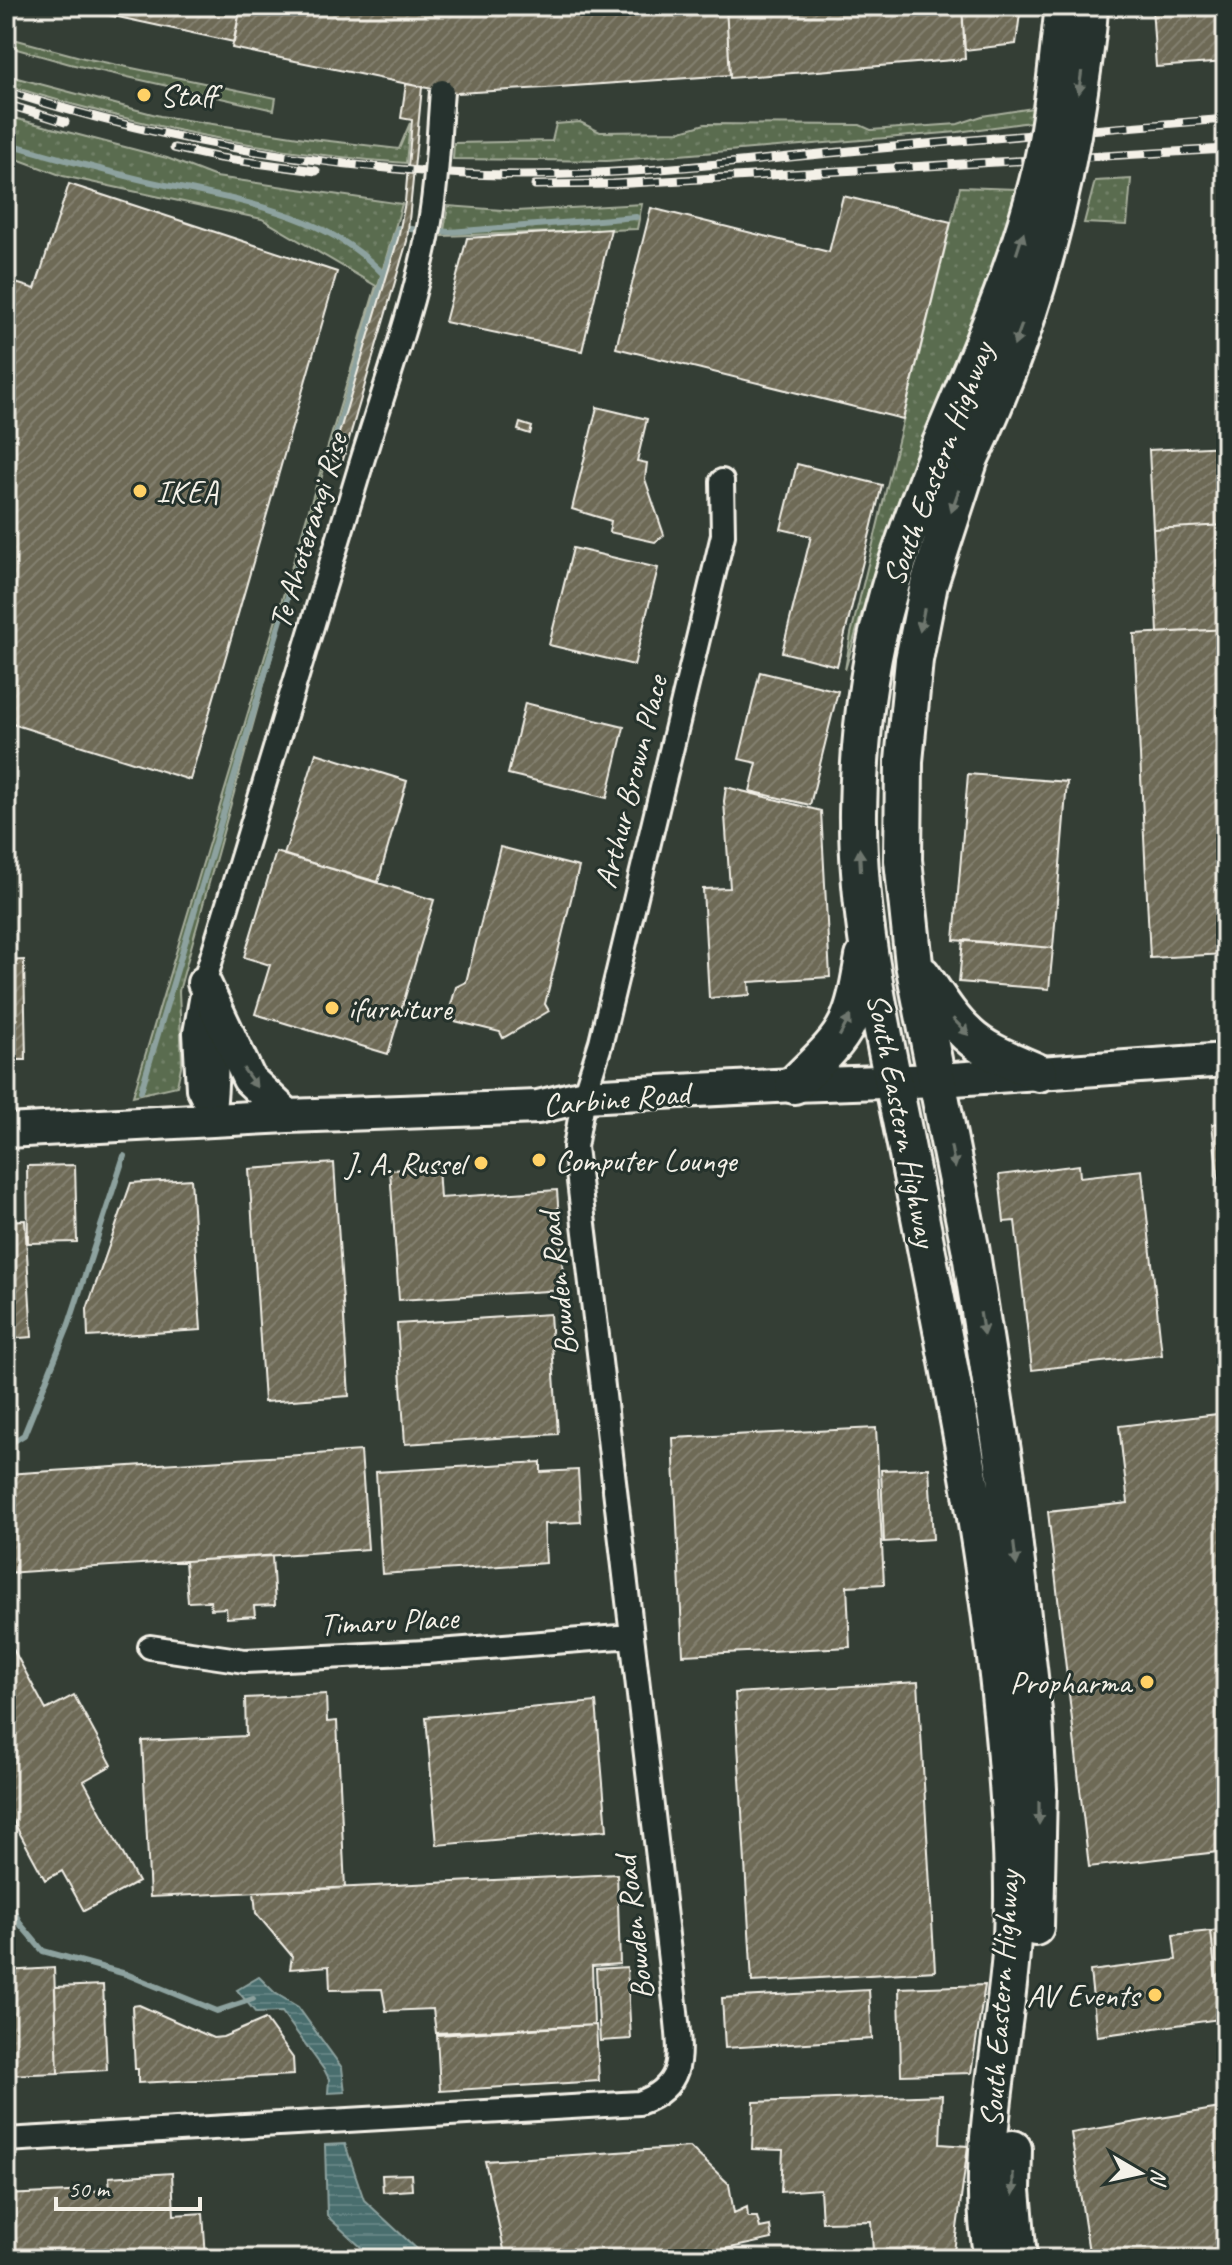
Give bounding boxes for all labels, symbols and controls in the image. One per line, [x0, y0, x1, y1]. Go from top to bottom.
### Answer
one-way arrow [1073, 71, 1086, 96]
place label: Staff [160, 75, 224, 116]
marker: Staff [135, 86, 153, 104]
one-way arrow [1015, 231, 1027, 255]
one-way arrow [1012, 324, 1024, 348]
street label: South Eastern Highway [873, 334, 1004, 591]
street label: Te Ahoterangi Rise [259, 426, 358, 634]
place label: IKEA [156, 471, 219, 512]
marker: IKEA [131, 482, 149, 500]
one-way arrow [949, 489, 961, 513]
one-way arrow [915, 608, 927, 633]
street label: Arthur Brown Place [585, 669, 678, 893]
one-way arrow [853, 847, 866, 872]
place label: ifurniture [348, 988, 454, 1029]
street label: South Eastern Highway [857, 990, 947, 1253]
marker: ifurniture [323, 999, 341, 1017]
one-way arrow [837, 1015, 851, 1037]
one-way arrow [951, 1017, 969, 1036]
one-way arrow [242, 1067, 257, 1088]
street label: Carbine Road [541, 1072, 695, 1126]
place label: Computer Lounge [555, 1140, 739, 1181]
place label: J. A. Russel [343, 1143, 471, 1184]
one-way arrow [947, 1145, 959, 1170]
marker: Computer Lounge [530, 1151, 548, 1169]
marker: J. A. Russel [472, 1154, 490, 1172]
street label: Bowden Road [528, 1206, 587, 1358]
one-way arrow [976, 1312, 989, 1337]
one-way arrow [1008, 1542, 1021, 1567]
street label: Timaru Place [319, 1597, 462, 1645]
place label: Propharma [1010, 1662, 1134, 1703]
marker: Propharma [1138, 1673, 1156, 1691]
one-way arrow [1032, 1801, 1045, 1826]
street label: Bowden Road [604, 1850, 663, 2002]
street label: South Eastern Highway [971, 1866, 1030, 2129]
place label: AV Events [1027, 1975, 1142, 2016]
marker: AV Events [1146, 1986, 1164, 2004]
north arrow [1100, 2133, 1180, 2213]
scale bar [56, 2161, 200, 2211]
text: N [1143, 2167, 1174, 2188]
one-way arrow [1007, 2172, 1019, 2197]
text: 50 m [68, 2174, 111, 2204]

